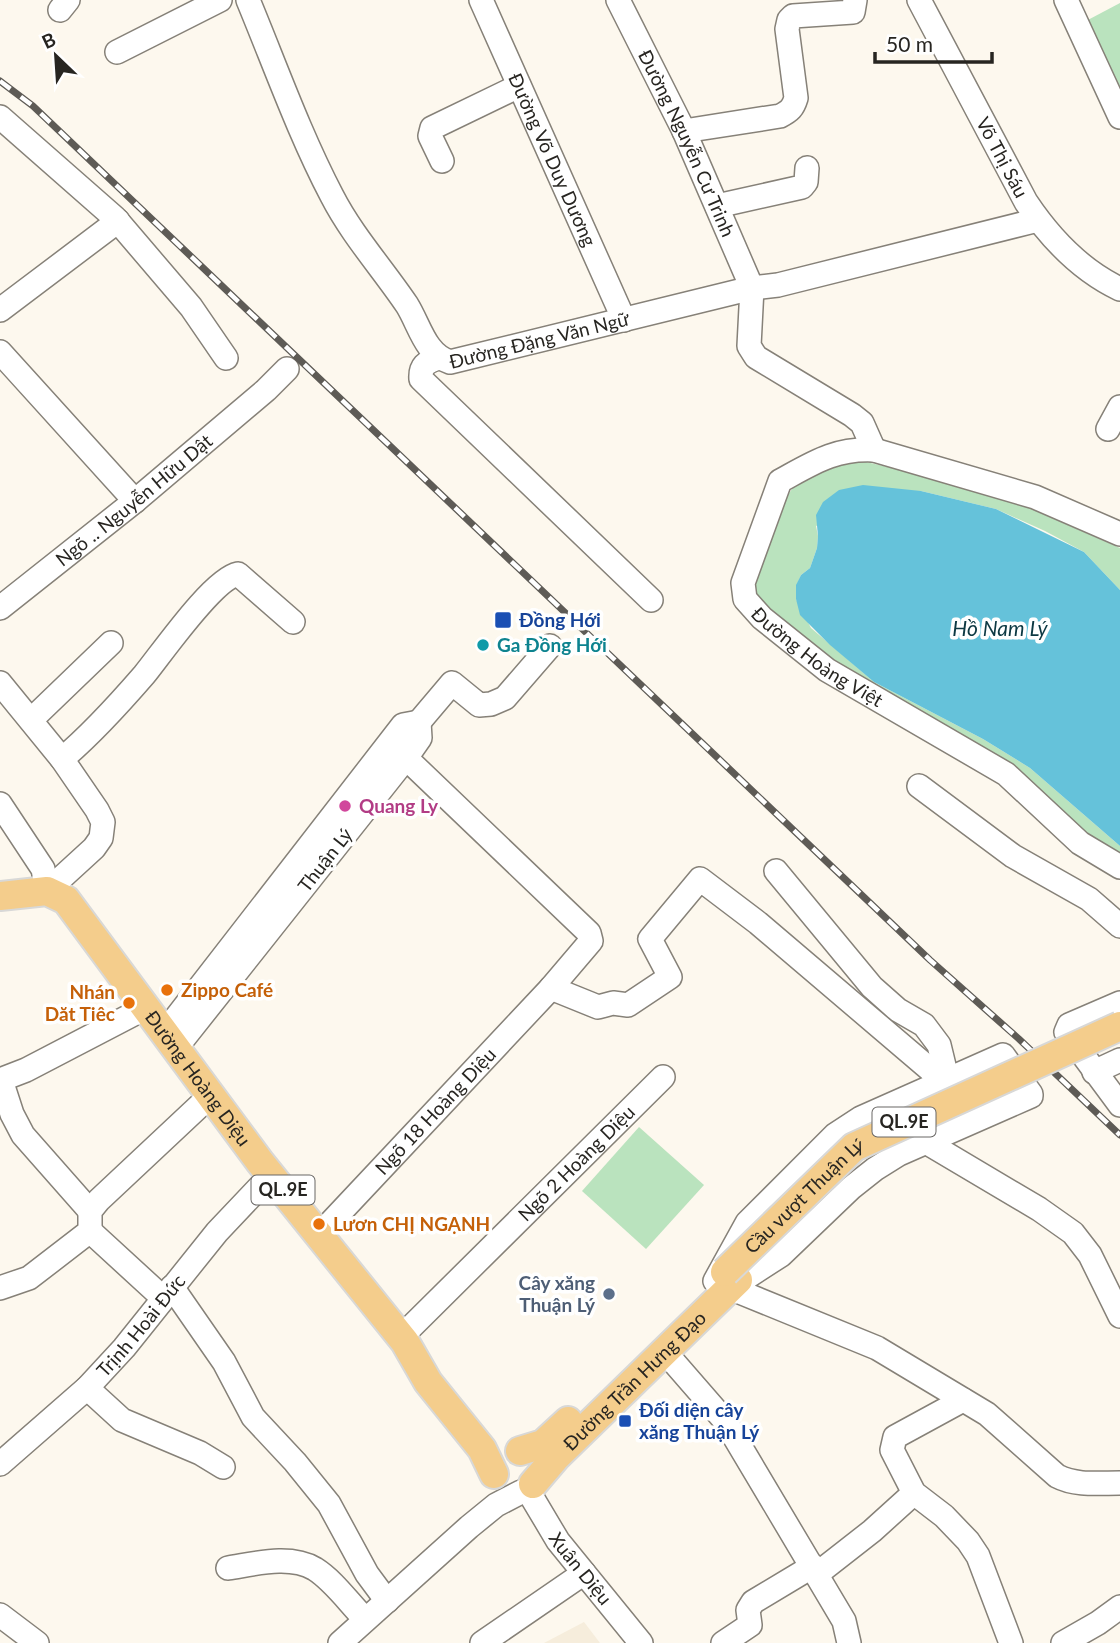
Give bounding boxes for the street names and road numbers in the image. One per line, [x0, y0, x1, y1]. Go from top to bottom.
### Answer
street label: Đường Nguyễn Cư Trinh [634, 46, 740, 240]
street label: Đường Võ Duy Dương [504, 69, 602, 250]
street label: Võ Thị Sáu [972, 113, 1033, 201]
street label: Đường Đặng Văn Ngữ [447, 306, 632, 373]
street label: Ngõ .. Nguyễn Hữu Dật [51, 429, 217, 570]
street label: Đường Hoàng Việt [747, 602, 888, 711]
street label: Thuận Lý [292, 823, 357, 896]
street label: Đường Hoàng Diệu [141, 1006, 256, 1150]
street label: Ngõ 18 Hoàng Diệu [370, 1042, 500, 1179]
street label: Ngõ 2 Hoàng Diệu [513, 1100, 639, 1225]
road number: QL.9E [872, 1107, 936, 1136]
street label: Cầu vượt Thuận Lý [739, 1132, 867, 1258]
road number: QL.9E [252, 1176, 314, 1204]
street label: Trịnh Hoài Đức [91, 1269, 190, 1381]
street label: Đường Trần Hưng Đạo [558, 1306, 710, 1455]
street label: Xuân Diệu [545, 1528, 617, 1609]

